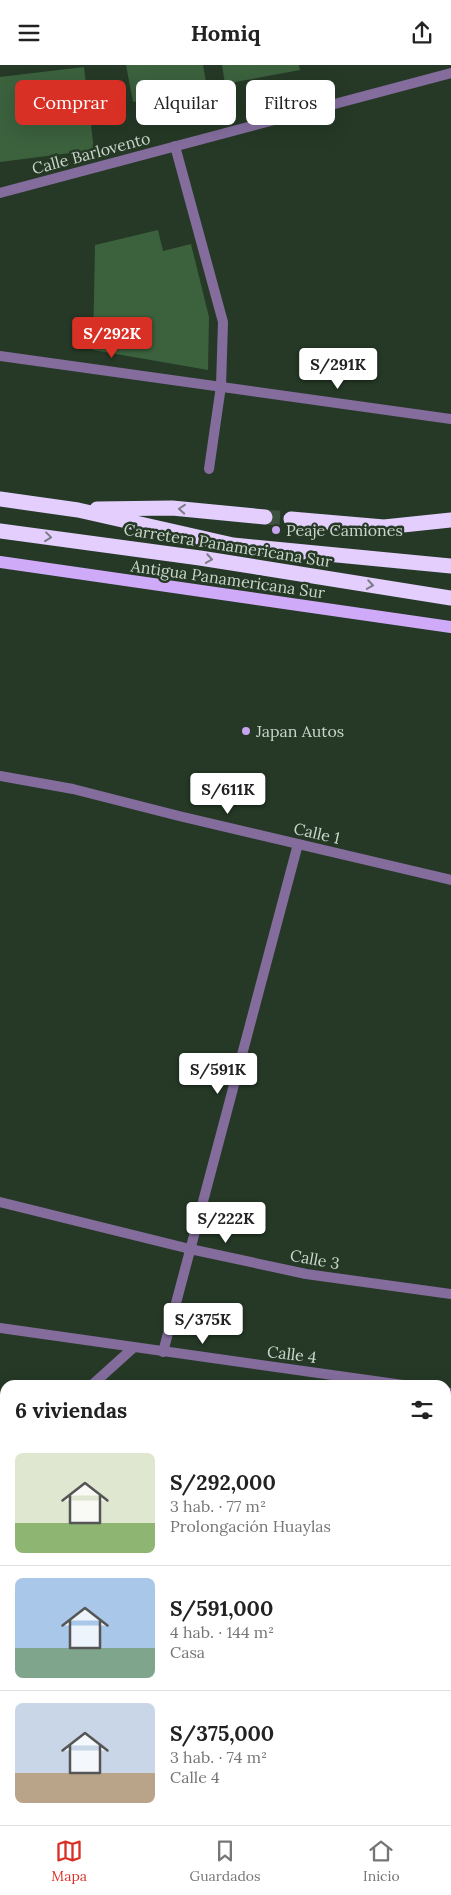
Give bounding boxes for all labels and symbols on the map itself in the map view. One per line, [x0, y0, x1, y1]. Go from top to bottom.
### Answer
street label: Calle Barlovento [30, 128, 152, 178]
pin: S/292K [71, 317, 153, 359]
pin: S/291K [297, 347, 379, 390]
one-way arrow [177, 504, 185, 515]
street label: Carretera Panamericana Sur [122, 519, 334, 571]
place label: Peaje Camiones [286, 520, 403, 540]
marker: Peaje Camiones [270, 524, 282, 536]
one-way arrow [45, 531, 53, 542]
one-way arrow [205, 554, 214, 564]
street label: Antigua Panamericana Sur [129, 555, 326, 603]
one-way arrow [366, 579, 374, 590]
place label: Japan Autos [255, 721, 344, 741]
marker: Japan Autos [240, 725, 252, 737]
pin: S/611K [187, 773, 269, 815]
street label: Calle 1 [292, 818, 342, 848]
pin: S/591K [177, 1053, 259, 1095]
pin: S/222K [185, 1201, 267, 1244]
street label: Calle 3 [289, 1245, 341, 1273]
pin: S/375K [162, 1303, 244, 1345]
street label: Calle 4 [266, 1341, 318, 1367]

